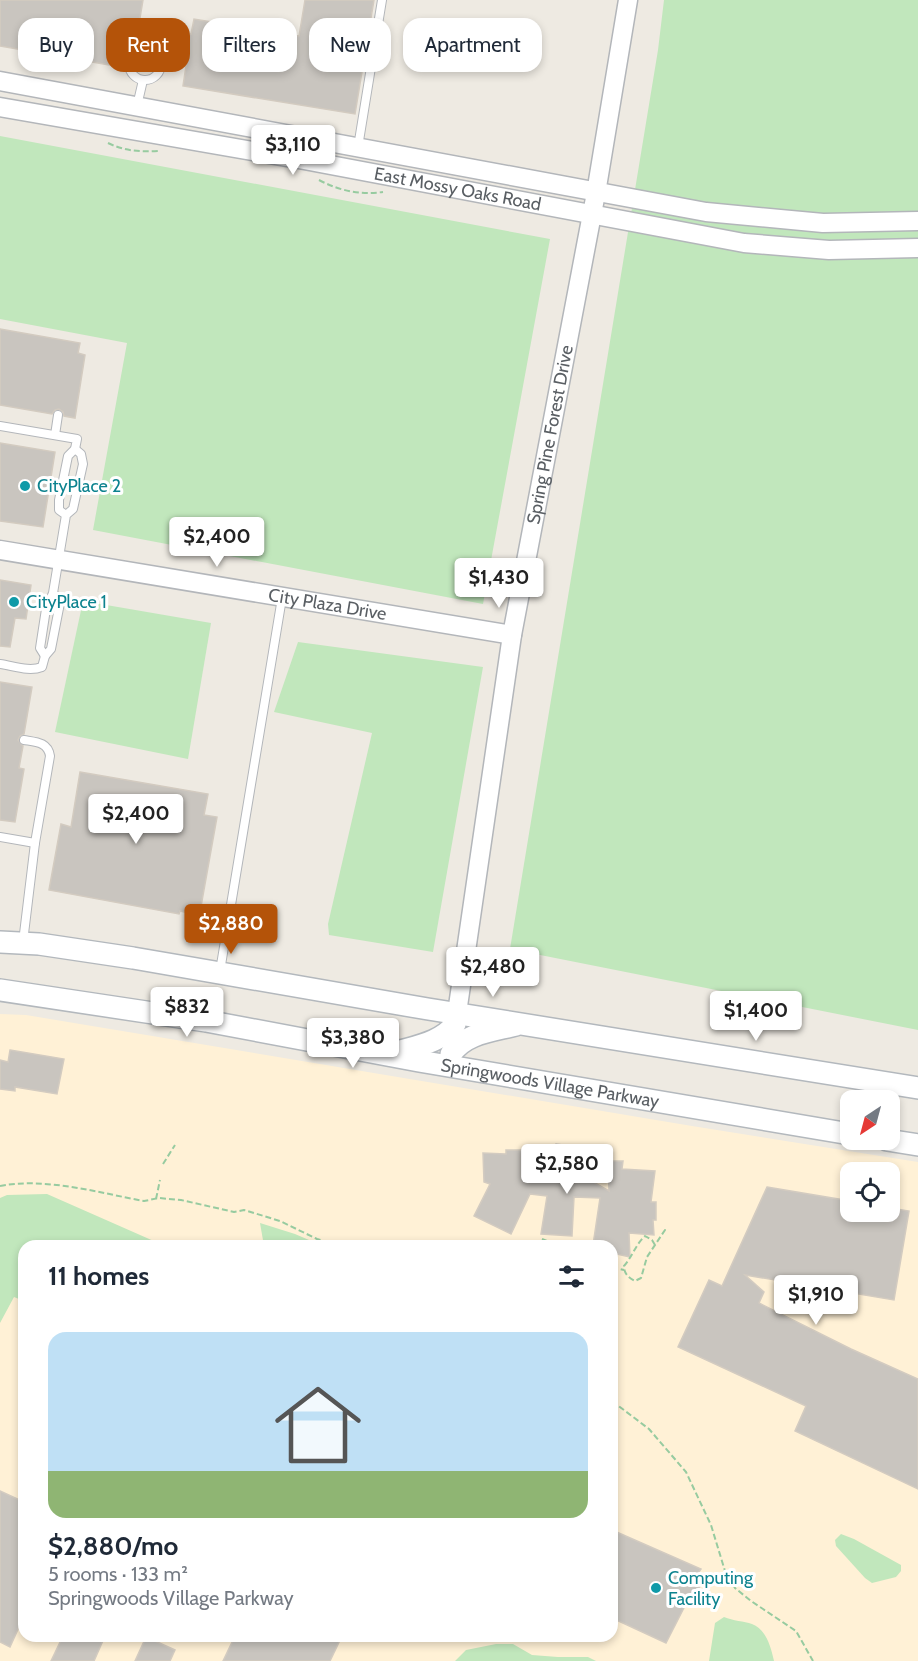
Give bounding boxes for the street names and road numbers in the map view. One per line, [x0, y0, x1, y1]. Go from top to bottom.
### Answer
street label: East Mossy Oaks Road [372, 162, 543, 216]
street label: Spring Pine Forest Drive [522, 343, 578, 526]
street label: City Plaza Drive [267, 584, 388, 625]
street label: Springwoods Village Parkway [439, 1054, 661, 1113]

